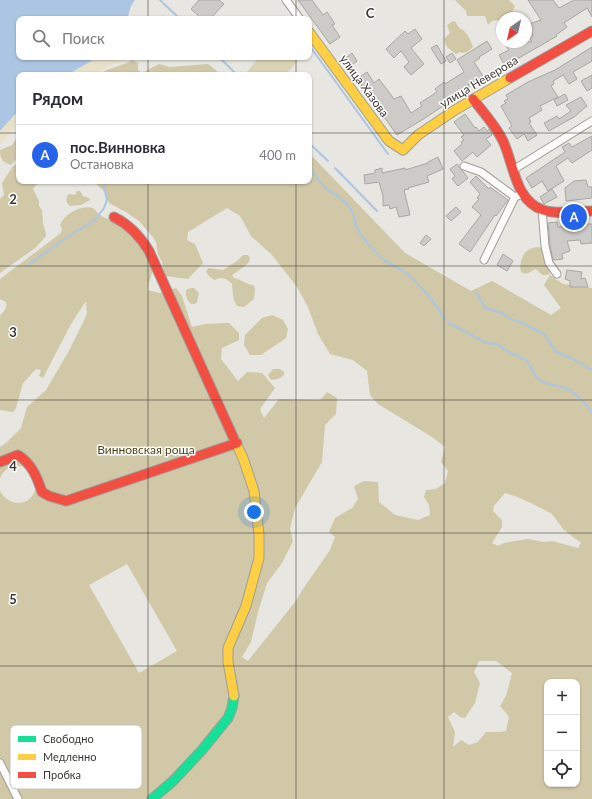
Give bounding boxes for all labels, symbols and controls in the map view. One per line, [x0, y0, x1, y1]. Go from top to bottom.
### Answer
text: C [366, 5, 375, 21]
north arrow [496, 12, 532, 48]
search box [16, 16, 312, 60]
icon: search [30, 27, 52, 49]
text: Поиск [62, 29, 105, 47]
street label: улица Хазова [337, 52, 392, 120]
street label: улица Неверова [437, 52, 521, 111]
text: Рядом [32, 88, 83, 109]
text: пос.Винновка [70, 138, 165, 156]
text: A [40, 147, 50, 163]
text: 400 m [259, 147, 296, 163]
text: Остановка [70, 156, 134, 172]
text: 2 [9, 191, 17, 207]
pin: A [561, 202, 587, 232]
text: 3 [9, 324, 17, 340]
park label: Винновская роща [97, 442, 195, 457]
text: 4 [9, 458, 17, 474]
your location [244, 502, 264, 522]
text: 5 [9, 591, 17, 607]
map controls [544, 679, 580, 787]
button: + [544, 679, 580, 715]
button: − [544, 715, 580, 751]
legend [10, 725, 142, 789]
text: Свободно [43, 732, 94, 745]
text: Медленно [43, 750, 96, 763]
button: locate [544, 751, 580, 787]
text: Пробка [43, 768, 81, 781]

